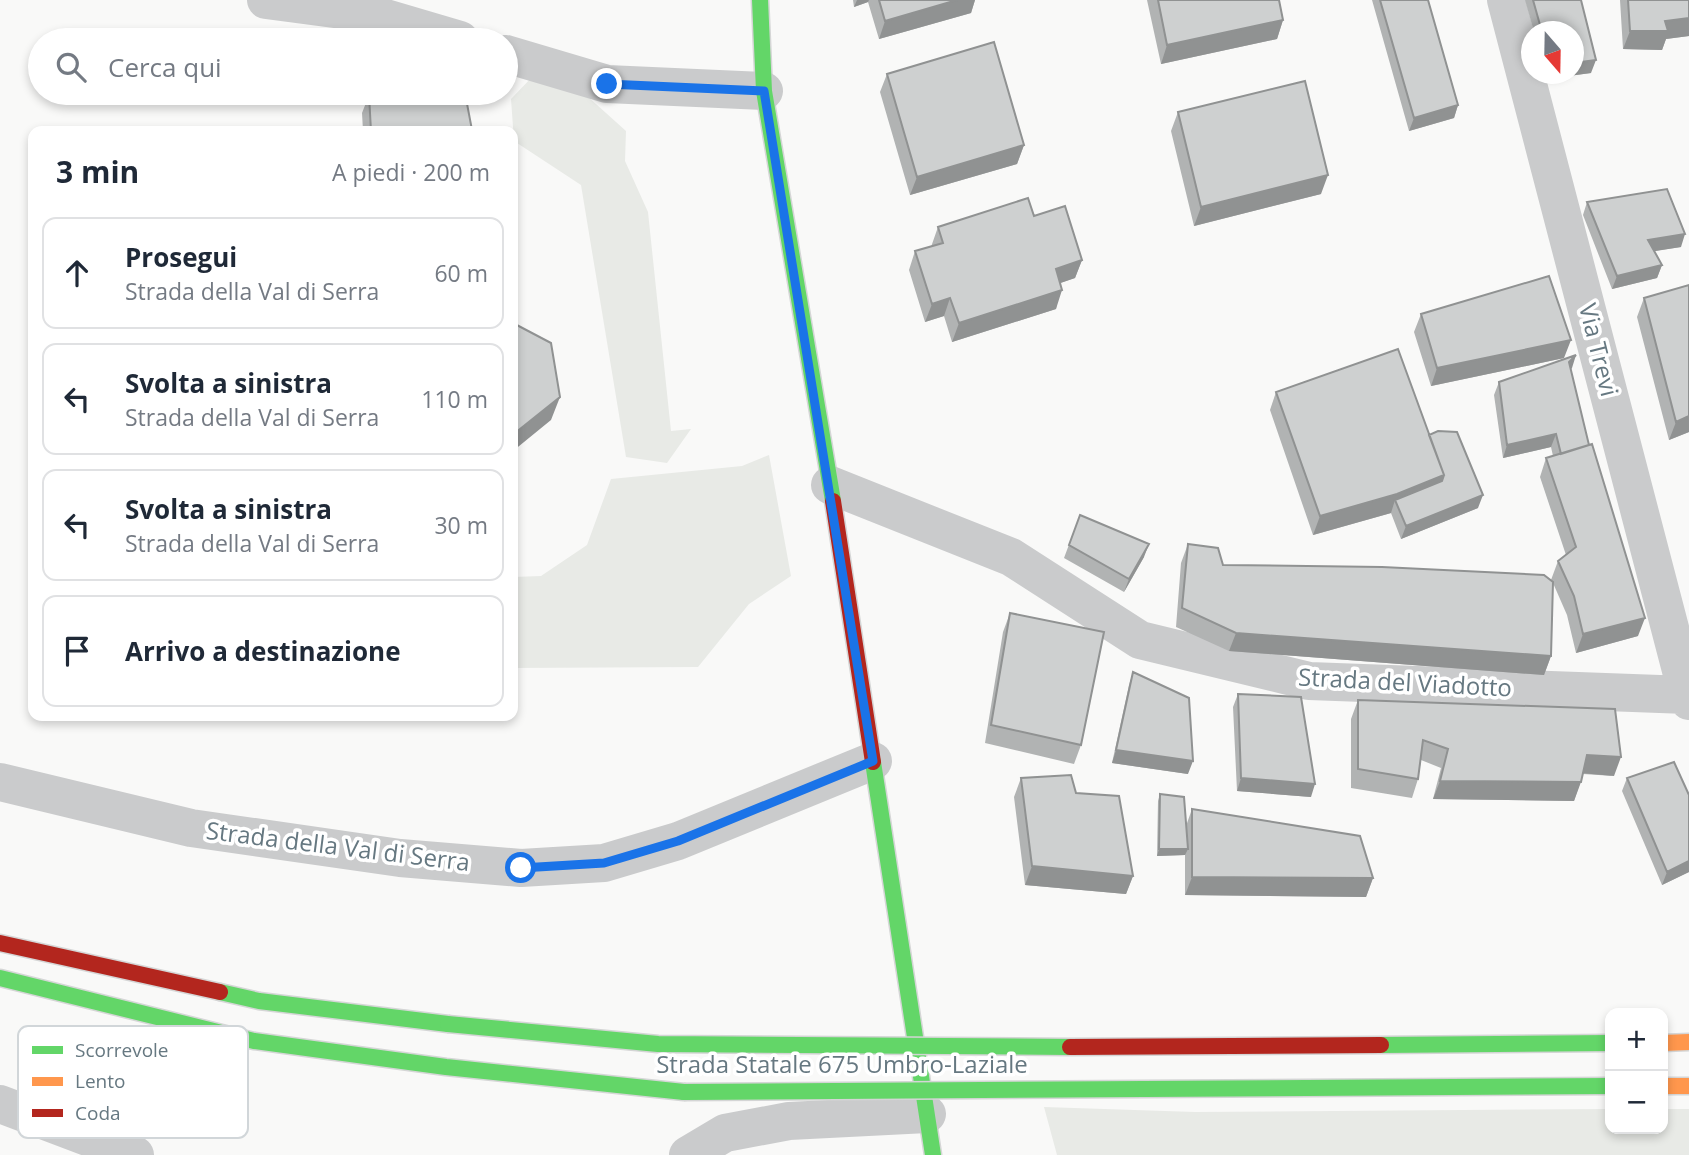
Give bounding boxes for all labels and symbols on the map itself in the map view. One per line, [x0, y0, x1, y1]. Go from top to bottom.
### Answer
north arrow [1521, 21, 1584, 84]
route end [591, 68, 622, 99]
street label: Via Trevi [1572, 300, 1627, 399]
street label: Strada del Viadotto [1297, 659, 1513, 704]
street label: Strada della Val di Serra [204, 813, 472, 878]
route start [505, 852, 536, 883]
legend [18, 1026, 248, 1138]
text: Scorrevole [75, 1037, 169, 1063]
street label: Strada Statale 675 Umbro-Laziale [656, 1047, 1028, 1080]
text: Lento [75, 1068, 125, 1094]
text: Coda [75, 1100, 121, 1126]

